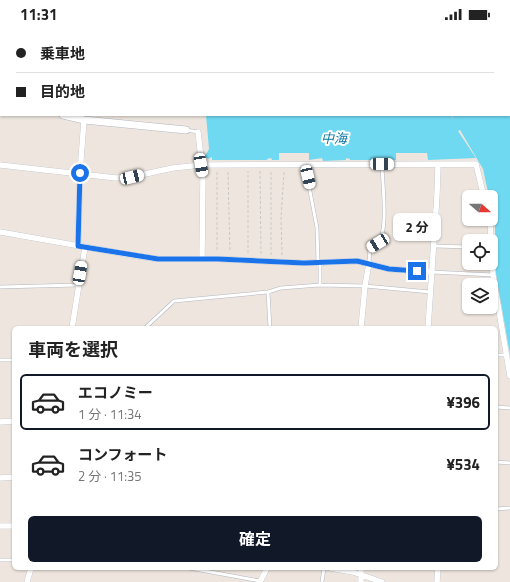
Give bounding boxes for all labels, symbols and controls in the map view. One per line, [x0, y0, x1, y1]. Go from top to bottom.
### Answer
text: 11:31 [20, 3, 57, 26]
text: 乗車地 [40, 42, 85, 65]
text: 目的地 [40, 80, 85, 103]
water label: 中海 [321, 128, 349, 148]
car [193, 152, 209, 178]
car [370, 158, 394, 170]
route start [71, 164, 89, 182]
car [299, 164, 317, 190]
car [119, 168, 145, 186]
north arrow [462, 190, 498, 226]
map controls [462, 190, 498, 314]
callout: 2 分 [393, 213, 441, 241]
text: 2 分 [405, 217, 429, 237]
car [365, 232, 391, 254]
button: locate [462, 234, 498, 270]
car [72, 260, 88, 286]
route end [408, 262, 426, 280]
button: layers [462, 278, 498, 314]
text: 車両を選択 [28, 336, 118, 363]
text: エコノミー [78, 381, 153, 404]
icon: car [30, 384, 66, 420]
text: ¥396 [446, 391, 480, 414]
text: 1 分 · 11:34 [78, 404, 142, 424]
text: コンフォート [78, 443, 168, 466]
icon: car [30, 446, 66, 482]
text: ¥534 [446, 453, 480, 476]
text: 2 分 · 11:35 [78, 466, 142, 486]
button: 確定 [28, 516, 482, 562]

